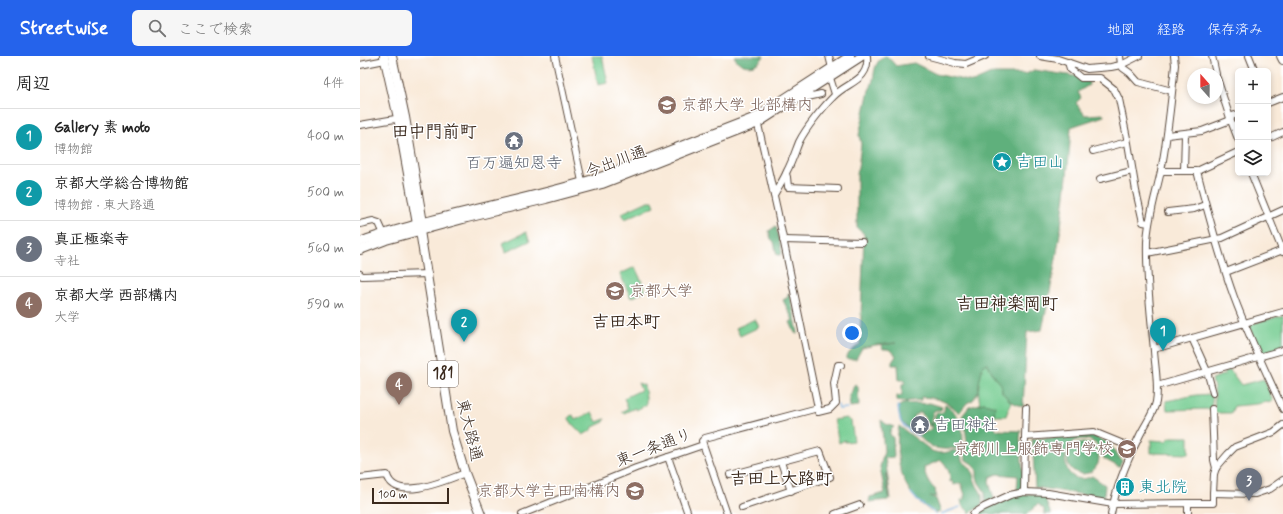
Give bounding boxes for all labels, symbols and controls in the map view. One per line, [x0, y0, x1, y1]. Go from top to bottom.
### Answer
search box [132, 10, 412, 46]
text: Streetwise [20, 16, 108, 41]
icon: search [146, 17, 168, 39]
text: ここで検索 [178, 20, 253, 40]
text: 地図 [1107, 21, 1135, 39]
text: 経路 [1157, 21, 1185, 39]
text: 保存済み [1207, 21, 1263, 39]
north arrow [1187, 68, 1223, 104]
map controls [1235, 68, 1271, 176]
button: + [1235, 68, 1271, 104]
text: 周辺 [16, 73, 50, 95]
text: 4件 [323, 75, 344, 92]
school or university icon: 京都大学 北部構内 [656, 94, 678, 116]
place label: 京都大学 北部構内 [681, 95, 813, 116]
button: − [1235, 104, 1271, 140]
text: Gallery 素 moto [54, 118, 150, 138]
district label: 田中門前町 [392, 121, 477, 143]
text: 1 [26, 128, 32, 145]
text: 400 m [307, 128, 344, 145]
temple icon: 百万遍知恩寺 [503, 130, 525, 152]
button: layers [1235, 140, 1271, 176]
text: 博物館 [54, 141, 93, 158]
street label: 今出川通 [582, 141, 650, 183]
place icon: 吉田山 [991, 151, 1013, 173]
place label: 吉田山 [1016, 152, 1064, 173]
place label: 百万遍知恩寺 [466, 153, 562, 174]
text: 京都大学総合博物館 [54, 174, 189, 194]
text: 2 [26, 184, 32, 201]
text: 500 m [307, 184, 344, 201]
text: 博物館 · 東大路通 [54, 197, 155, 214]
text: 真正極楽寺 [54, 230, 129, 250]
text: 3 [26, 240, 32, 257]
text: 560 m [307, 240, 344, 257]
text: 寺社 [54, 253, 80, 270]
school or university icon: 京都大学 [604, 280, 626, 302]
place label: 京都大学 [629, 281, 693, 302]
text: 京都大学 西部構内 [54, 286, 178, 306]
district label: 吉田神楽岡町 [956, 293, 1058, 315]
text: 4 [25, 296, 33, 313]
text: 590 m [307, 296, 344, 313]
text: 大学 [54, 309, 80, 326]
pin: 2 [451, 309, 477, 342]
district label: 吉田本町 [592, 311, 660, 333]
pin: 1 [1150, 318, 1176, 351]
your location [842, 323, 862, 343]
road number: 181 [428, 361, 458, 387]
pin: 4 [386, 372, 412, 405]
street label: 東大路通 [451, 396, 487, 464]
temple icon: 吉田神社 [909, 414, 931, 436]
place label: 吉田神社 [934, 415, 998, 436]
street label: 東一条通り [613, 424, 695, 472]
school or university icon: 京都川上服飾専門学校 [1116, 438, 1138, 460]
place label: 京都川上服飾専門学校 [953, 439, 1113, 460]
district label: 吉田上大路町 [730, 468, 832, 490]
pin: 3 [1236, 468, 1262, 501]
building icon: 東北院 [1114, 476, 1136, 498]
place label: 東北院 [1139, 477, 1187, 498]
school or university icon: 京都大学吉田南構内 [624, 480, 646, 502]
place label: 京都大学吉田南構内 [477, 481, 621, 502]
scale bar [372, 486, 449, 505]
text: 100 m [378, 488, 408, 502]

